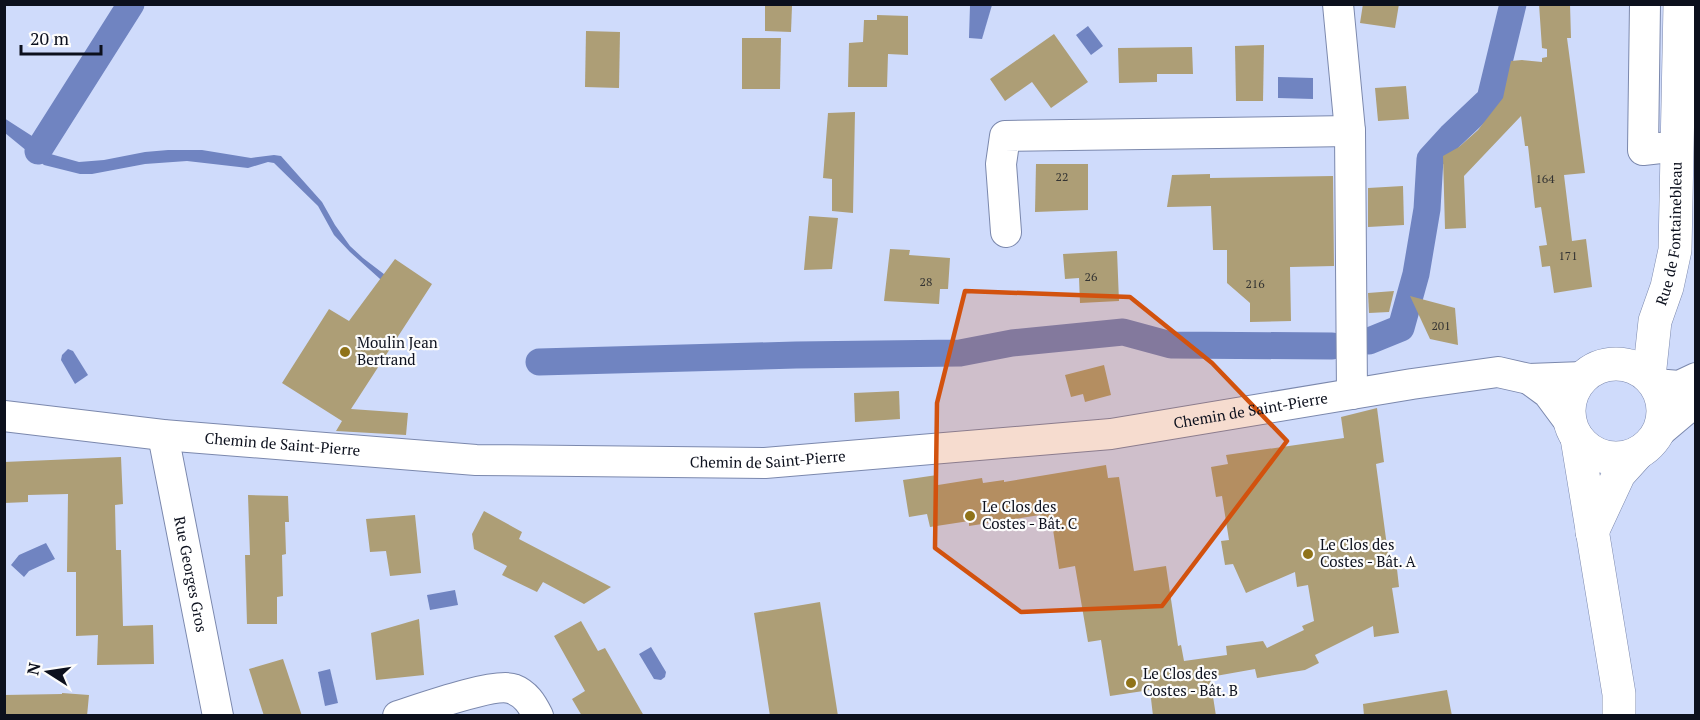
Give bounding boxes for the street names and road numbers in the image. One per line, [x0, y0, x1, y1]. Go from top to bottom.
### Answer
street label: Rue de Fontainebleau [1650, 161, 1686, 308]
street label: Chemin de Saint-Pierre [1172, 387, 1329, 432]
street label: Chemin de Saint-Pierre [204, 427, 361, 460]
street label: Chemin de Saint-Pierre [690, 445, 846, 472]
street label: Rue Georges Gros [170, 514, 212, 634]

